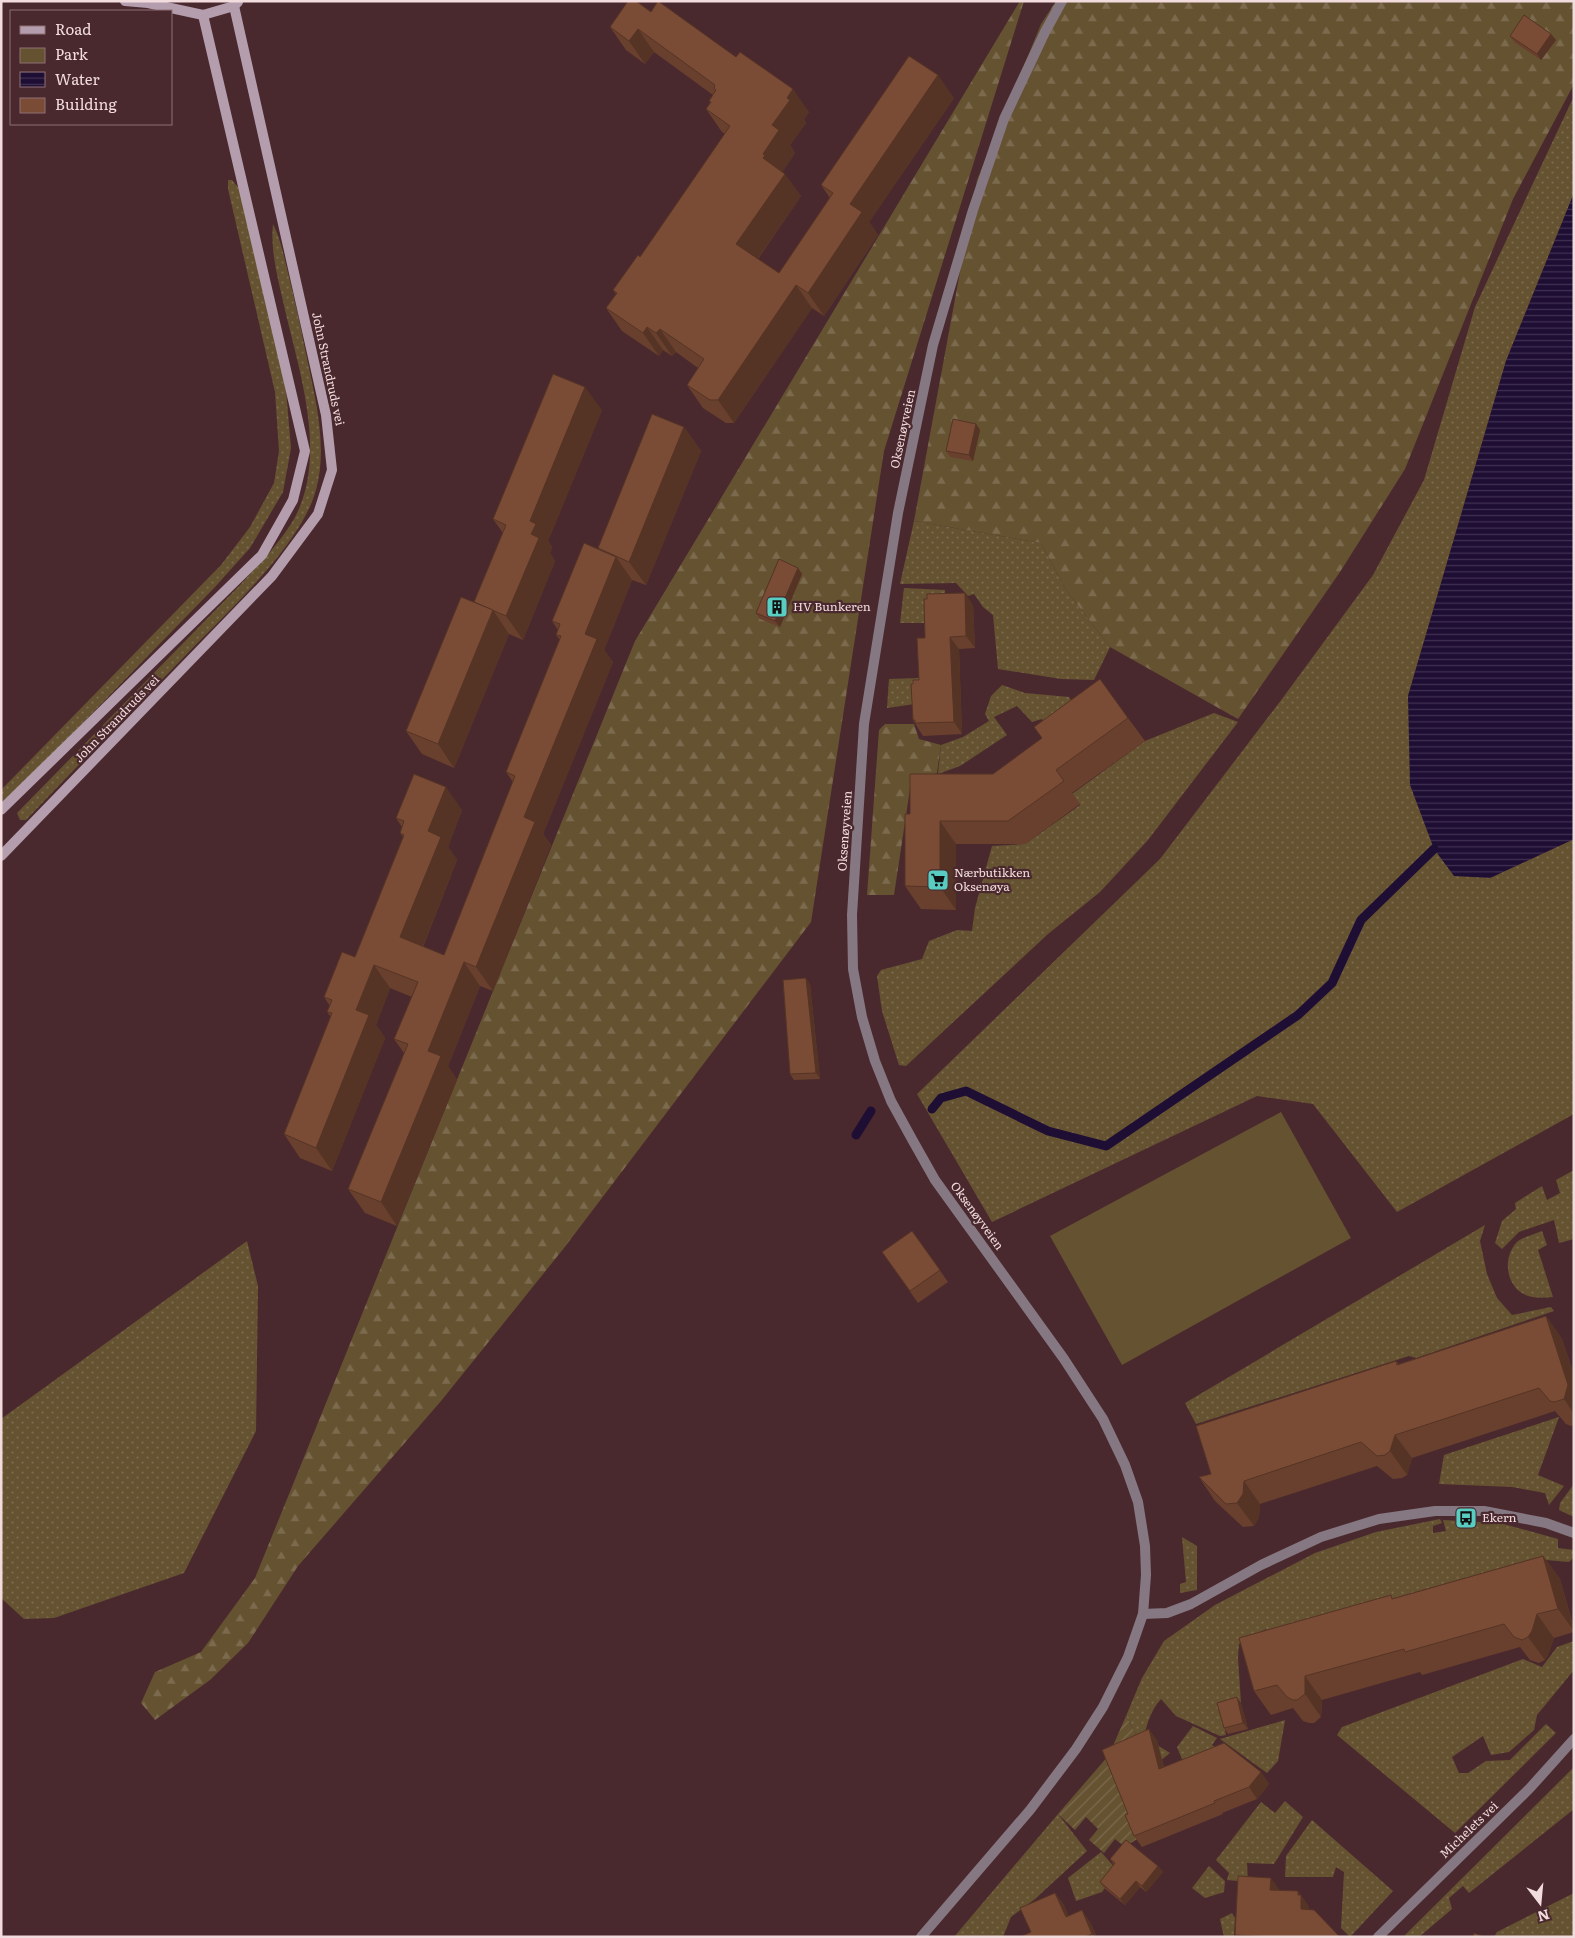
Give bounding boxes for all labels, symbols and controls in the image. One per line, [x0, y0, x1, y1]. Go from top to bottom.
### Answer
legend [10, 10, 172, 125]
text: Road [55, 17, 91, 40]
text: Park [55, 42, 89, 65]
text: Water [55, 67, 100, 90]
text: Building [55, 92, 117, 115]
street label: John Strandruds vei [308, 310, 350, 427]
street label: Oksenøyveien [885, 387, 919, 470]
building icon: HV Bunkeren [765, 595, 789, 619]
place label: HV Bunkeren [793, 597, 871, 615]
street label: John Strandruds vei [70, 670, 163, 766]
street label: Oksenøyveien [832, 790, 856, 872]
place label: Nærbutikken Oksenøya [954, 863, 1030, 895]
supermarket icon: Nærbutikken Oksenøya [926, 868, 950, 892]
street label: Oksenøyveien [947, 1178, 1009, 1253]
bus stop icon: Ekern [1454, 1506, 1478, 1530]
place label: Ekern [1482, 1508, 1517, 1526]
street label: Michelets vei [1435, 1797, 1502, 1862]
north arrow [1515, 1878, 1565, 1928]
text: N [1535, 1905, 1552, 1928]

